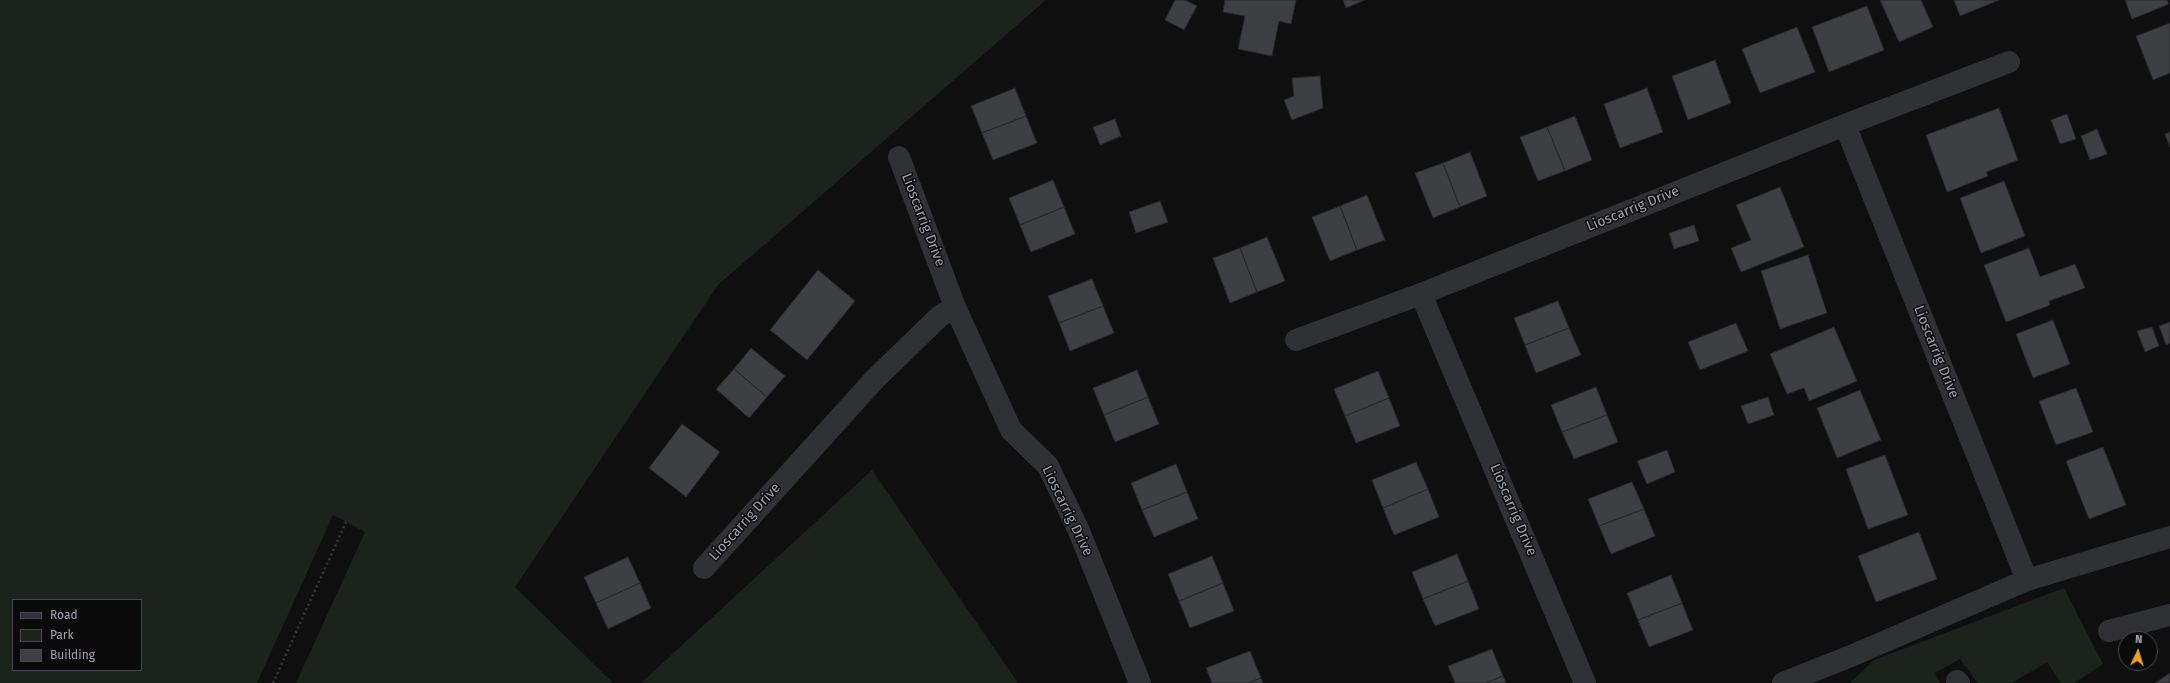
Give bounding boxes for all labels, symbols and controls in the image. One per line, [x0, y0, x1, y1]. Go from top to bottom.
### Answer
street label: Lioscarrig Drive [898, 171, 948, 269]
street label: Lioscarrig Drive [1584, 183, 1682, 235]
street label: Lioscarrig Drive [1910, 303, 1962, 401]
street label: Lioscarrig Drive [1486, 461, 1540, 559]
street label: Lioscarrig Drive [1038, 463, 1096, 559]
street label: Lioscarrig Drive [706, 480, 784, 564]
legend [12, 599, 142, 671]
text: Road [50, 608, 78, 622]
text: Park [50, 628, 74, 642]
north arrow [2118, 631, 2158, 671]
text: N [2135, 633, 2143, 646]
text: Building [50, 648, 95, 662]

